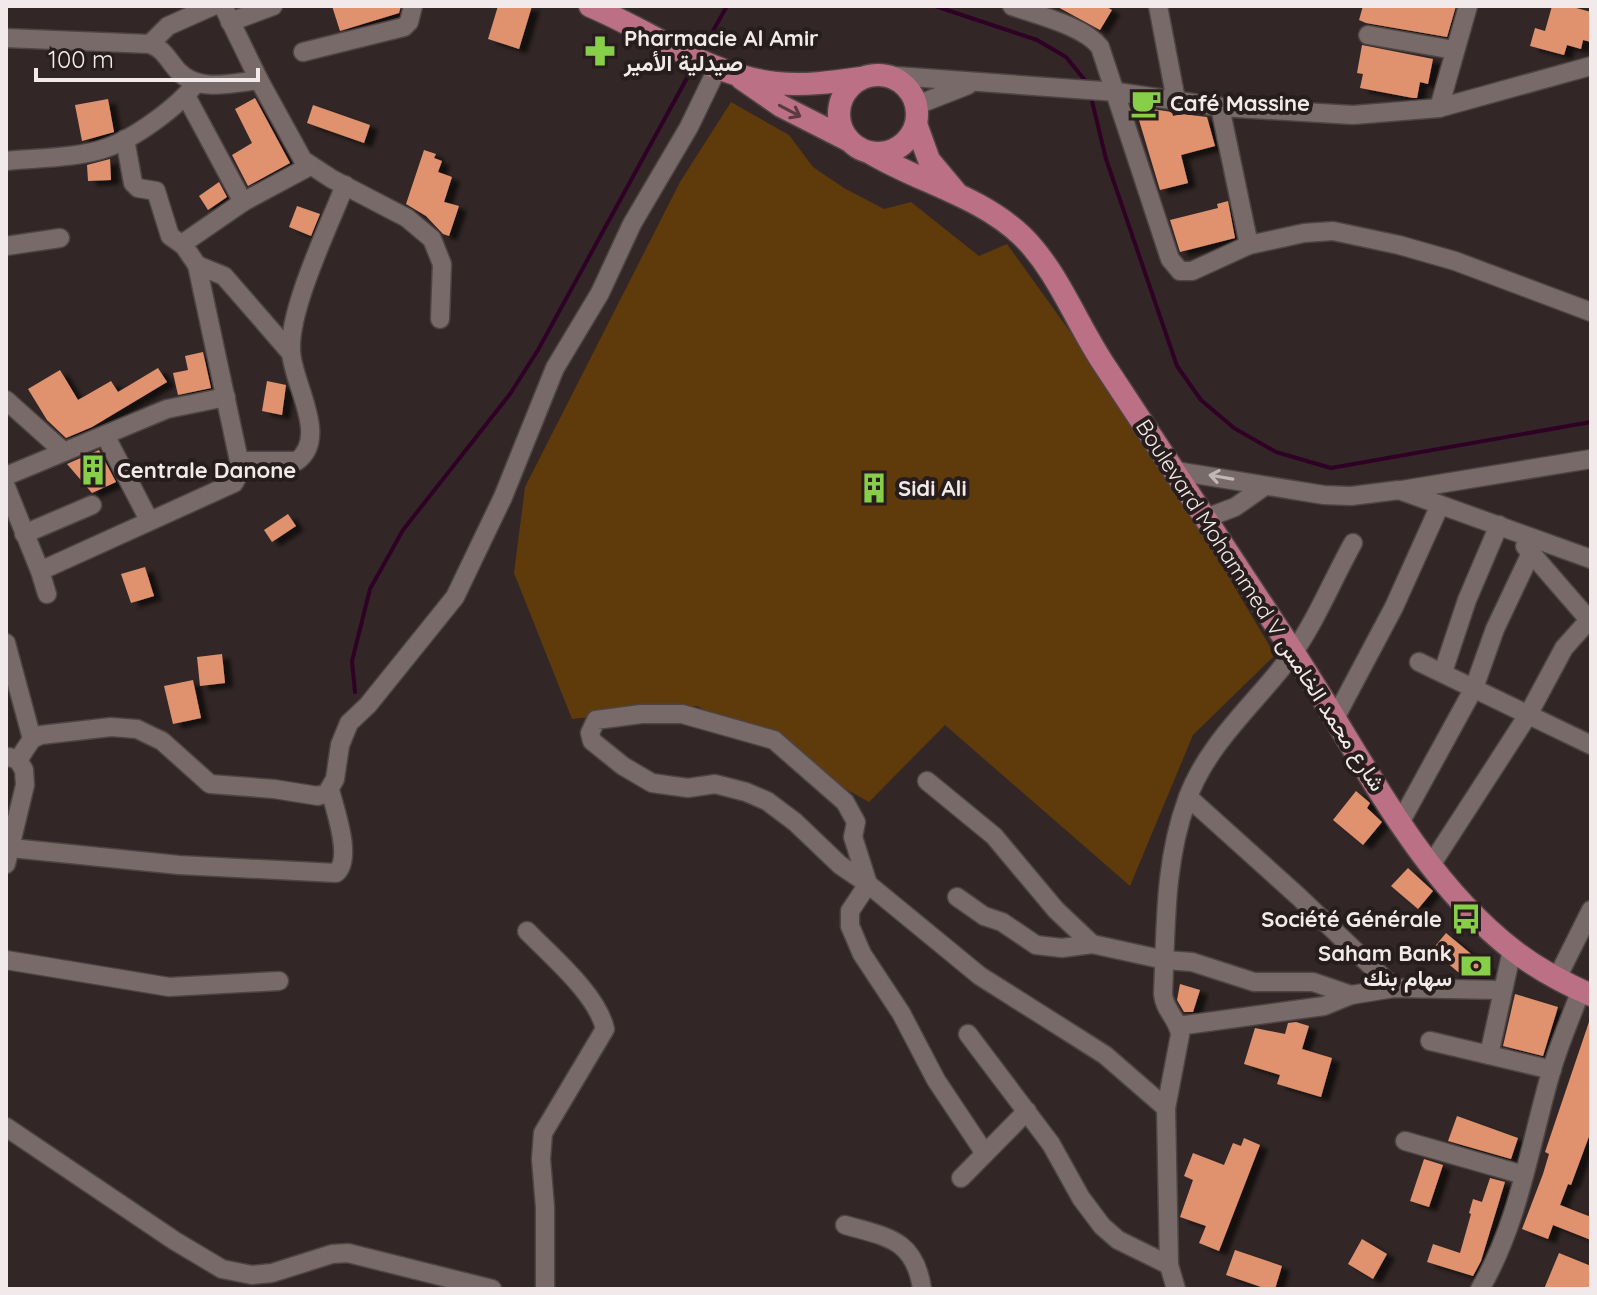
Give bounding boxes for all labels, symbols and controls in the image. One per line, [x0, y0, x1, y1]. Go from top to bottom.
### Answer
place label: Pharmacie Al Amir صيدلية الأمير [623, 24, 819, 77]
scale bar [36, 32, 258, 82]
pharmacy icon: Pharmacie Al Amir صيدلية الأمير [583, 34, 617, 68]
text: 100 m [48, 44, 114, 74]
cafe icon: Café Massine [1129, 86, 1163, 120]
place label: Café Massine [1170, 89, 1310, 117]
one-way arrow [778, 103, 801, 119]
street label: Boulevard Mohammed V شارع محمد الخامس [1129, 414, 1392, 797]
building icon: Centrale Danone [76, 453, 110, 487]
place label: Centrale Danone [117, 456, 296, 484]
one-way arrow [1208, 469, 1234, 484]
building icon: Sidi Ali [857, 471, 891, 505]
place label: Sidi Ali [898, 474, 967, 502]
bus stop icon: Société Générale [1449, 902, 1483, 936]
place label: Société Générale [1261, 905, 1442, 933]
place label: Saham Bank سهام بنك [1318, 939, 1452, 993]
bank icon: Saham Bank سهام بنك [1459, 949, 1493, 983]

